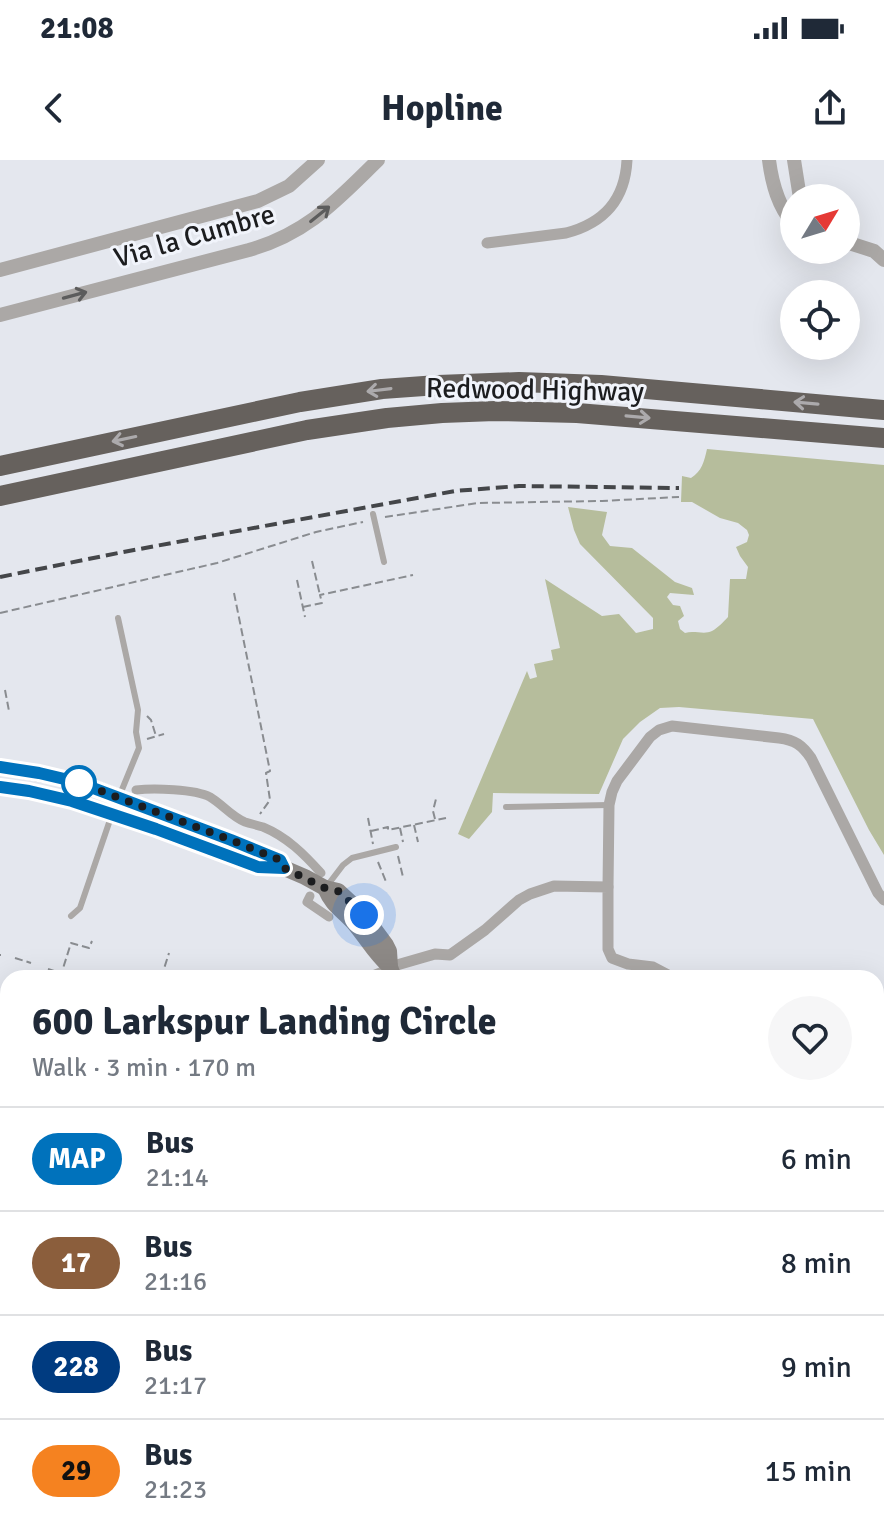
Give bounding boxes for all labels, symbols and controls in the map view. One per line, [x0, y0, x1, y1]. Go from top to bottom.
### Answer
text: 21:08 [40, 10, 114, 47]
icon: back [32, 86, 76, 130]
text: Hopline [381, 86, 503, 131]
icon: share [808, 86, 852, 130]
north arrow [780, 184, 860, 264]
map controls [780, 184, 860, 360]
street label: Via la Cumbre [110, 197, 279, 275]
one-way arrow [310, 205, 330, 223]
button: locate [780, 280, 860, 360]
one-way arrow [62, 287, 88, 302]
street label: Redwood Highway [426, 371, 644, 409]
one-way arrow [367, 383, 393, 398]
one-way arrow [793, 395, 820, 410]
one-way arrow [624, 410, 650, 425]
one-way arrow [112, 432, 138, 447]
unlabelled marker [62, 766, 96, 800]
your location [344, 895, 384, 935]
button: heart [768, 996, 852, 1080]
text: 600 Larkspur Landing Circle [32, 998, 497, 1045]
text: Walk · 3 min · 170 m [32, 1052, 256, 1084]
text: Bus [146, 1125, 194, 1162]
text: 6 min [781, 1141, 852, 1178]
text: MAP [48, 1142, 106, 1176]
text: 21:14 [146, 1162, 209, 1194]
text: Bus [144, 1229, 192, 1266]
text: 8 min [781, 1245, 852, 1282]
text: 17 [61, 1246, 91, 1280]
text: 21:16 [144, 1266, 207, 1298]
text: Bus [144, 1333, 192, 1370]
text: 9 min [781, 1349, 852, 1386]
text: 228 [53, 1350, 99, 1384]
text: 21:17 [144, 1370, 207, 1402]
text: Bus [144, 1437, 192, 1474]
text: 15 min [765, 1453, 852, 1490]
text: 29 [61, 1454, 91, 1488]
text: 21:23 [144, 1474, 207, 1506]

